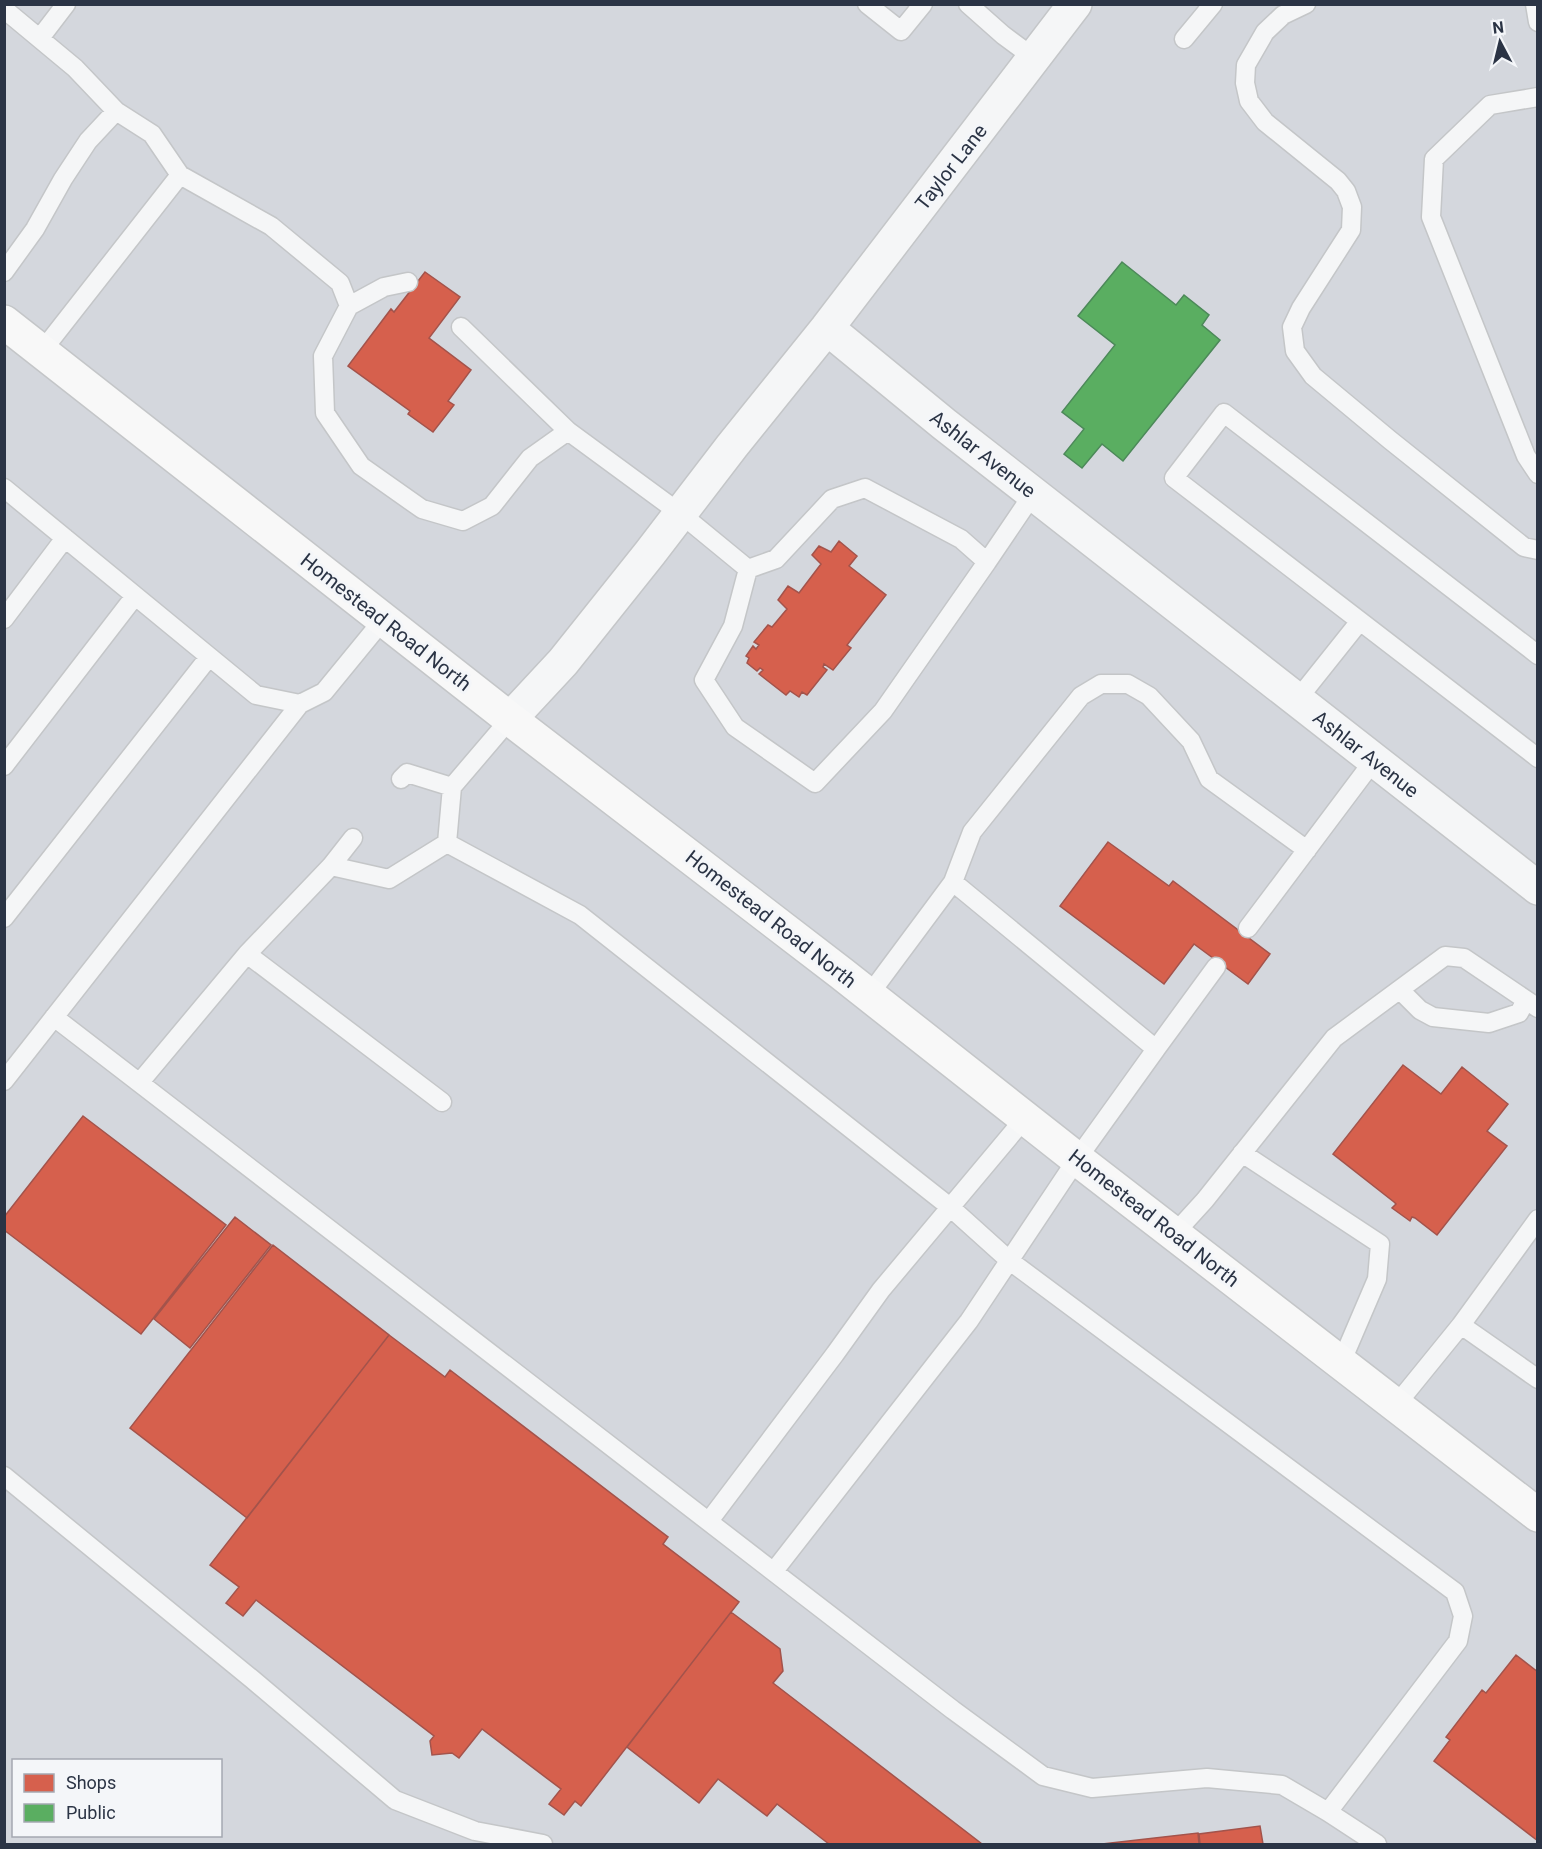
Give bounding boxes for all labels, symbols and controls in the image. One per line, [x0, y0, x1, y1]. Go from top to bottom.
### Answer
north arrow [1470, 12, 1530, 72]
text: N [1491, 17, 1505, 38]
street label: Taylor Lane [910, 119, 992, 215]
street label: Ashlar Avenue [925, 405, 1041, 503]
street label: Homestead Road North [296, 548, 476, 696]
street label: Ashlar Avenue [1308, 705, 1424, 803]
street label: Homestead Road North [681, 845, 861, 993]
street label: Homestead Road North [1064, 1144, 1244, 1292]
legend [12, 1759, 222, 1837]
text: Shops [66, 1772, 116, 1793]
text: Public [66, 1802, 116, 1823]

